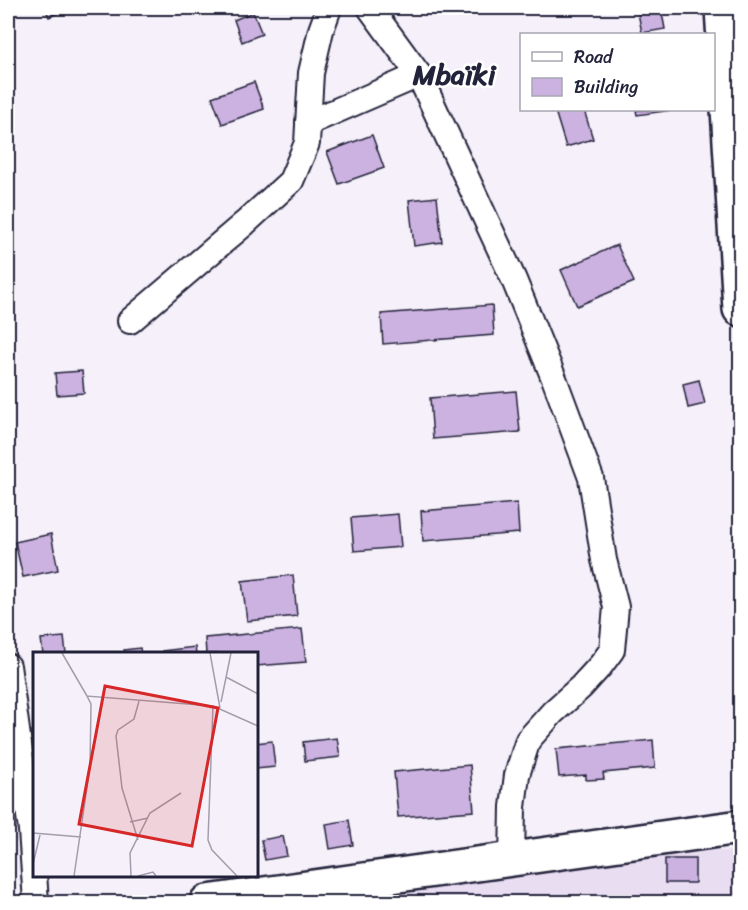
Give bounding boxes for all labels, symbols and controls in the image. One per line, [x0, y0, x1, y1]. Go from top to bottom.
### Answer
legend [520, 33, 715, 111]
text: Road [574, 41, 614, 73]
district label: Mbaïki [412, 50, 497, 99]
text: Building [574, 71, 638, 103]
inset map [33, 652, 258, 877]

